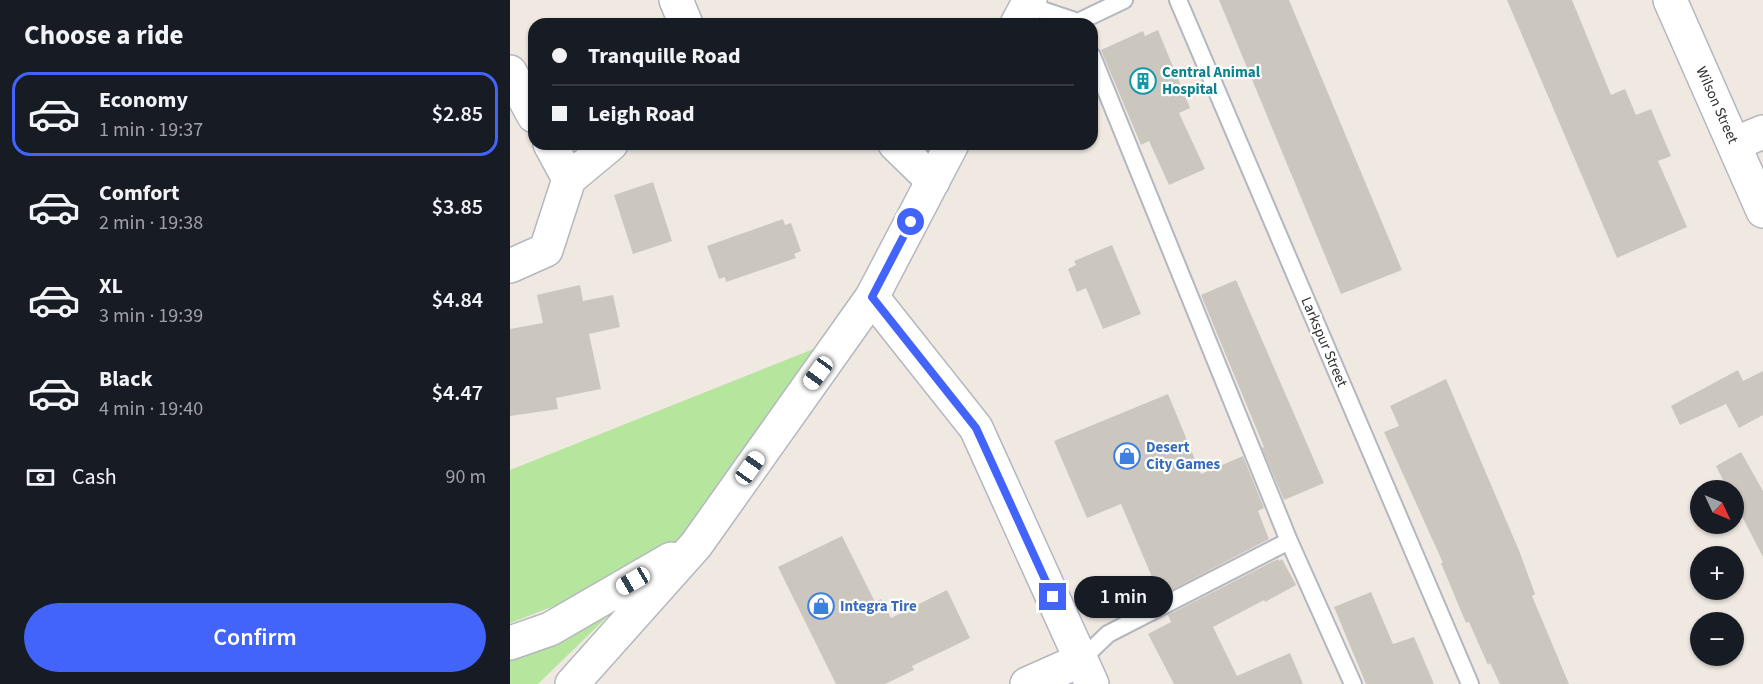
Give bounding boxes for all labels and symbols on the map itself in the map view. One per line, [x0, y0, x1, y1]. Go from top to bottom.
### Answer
place label: Central Animal Hospital [1162, 62, 1261, 100]
street label: Wilson Street [1691, 63, 1743, 147]
building icon: Central Animal Hospital [1128, 66, 1158, 96]
route start [897, 208, 924, 235]
street label: Larkspur Street [1296, 294, 1352, 390]
car [800, 353, 836, 393]
place label: Desert City Games [1146, 437, 1221, 475]
shop icon: Desert City Games [1112, 441, 1142, 471]
car [732, 448, 768, 488]
north arrow [1690, 480, 1744, 534]
car [613, 564, 653, 598]
callout: 1 min [1074, 576, 1173, 618]
route end [1039, 583, 1066, 610]
shop icon: Integra Tire [806, 591, 836, 621]
place label: Integra Tire [840, 596, 917, 617]

